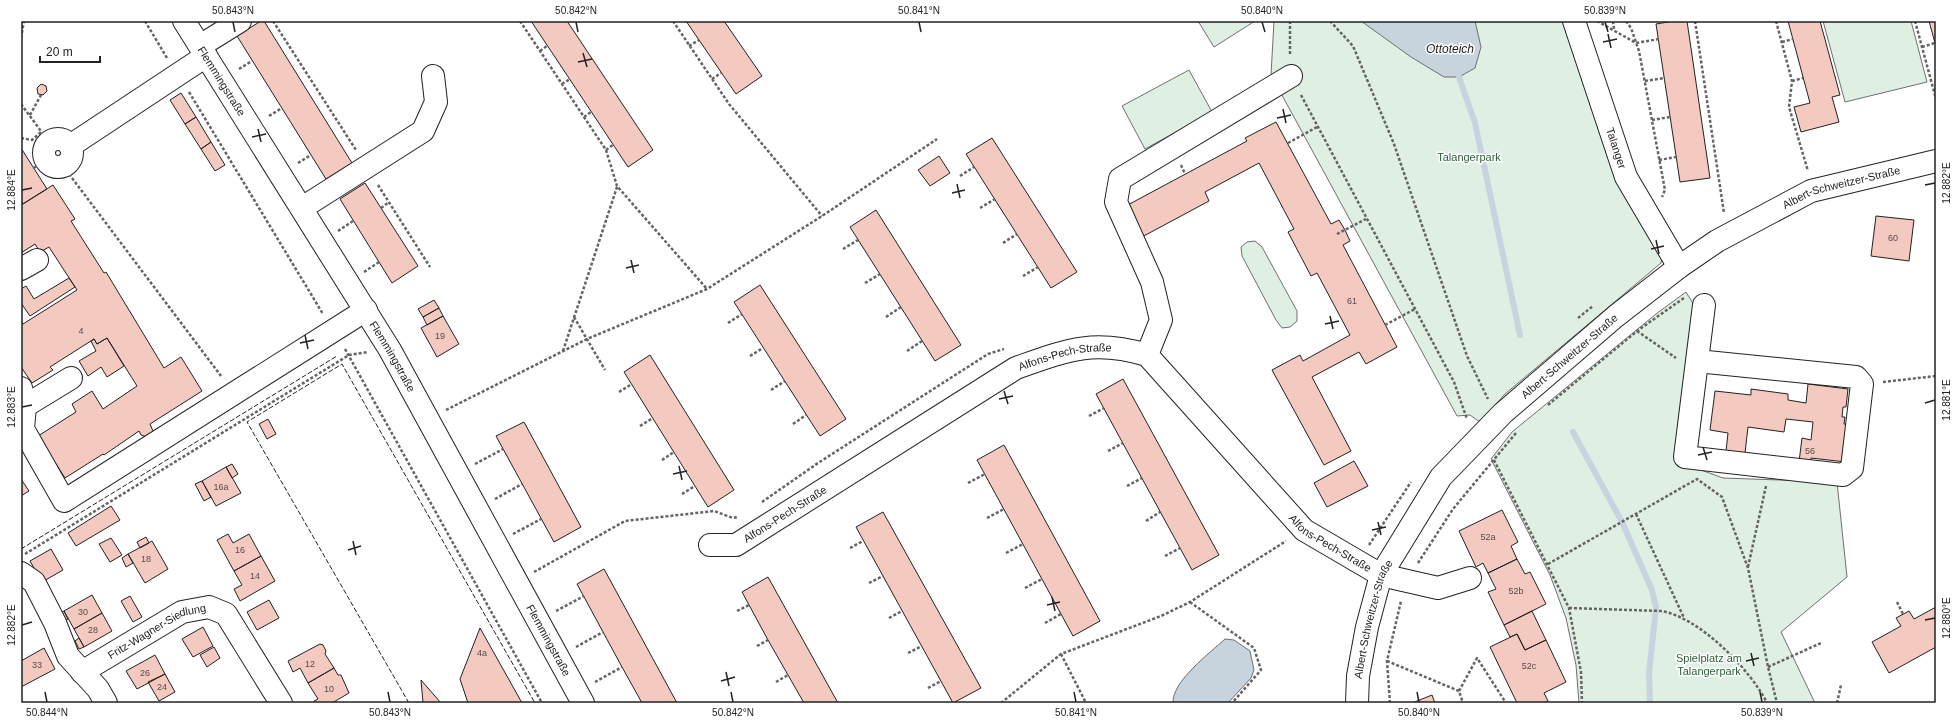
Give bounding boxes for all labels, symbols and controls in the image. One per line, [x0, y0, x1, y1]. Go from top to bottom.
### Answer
text: 50.843°N [212, 5, 254, 16]
text: 50.842°N [555, 5, 597, 16]
text: 50.841°N [898, 5, 940, 16]
text: 50.840°N [1241, 5, 1283, 16]
text: 50.839°N [1584, 5, 1626, 16]
scale bar [40, 38, 100, 64]
water label: Ottoteich [1426, 42, 1474, 56]
street label: Flemmingstraße [195, 44, 248, 118]
text: 20 m [46, 45, 73, 59]
street label: Talanger [1604, 126, 1629, 170]
park label: Talangerpark [1437, 151, 1501, 163]
text: 12.882°E [1941, 162, 1952, 204]
street label: Albert-Schweitzer-Straße [1780, 164, 1901, 211]
text: 12.884°E [6, 169, 17, 211]
house number: 60 [1888, 233, 1898, 243]
house number: 61 [1347, 296, 1357, 306]
street label: Albert-Schweitzer-Straße [1519, 312, 1620, 401]
street label: Flemmingstraße [367, 319, 418, 394]
house number: 4 [78, 326, 84, 336]
house number: 19 [435, 331, 445, 341]
street label: Alfons-Pech-Straße [1017, 341, 1112, 373]
text: 12.881°E [1941, 379, 1952, 421]
text: 12.883°E [6, 386, 17, 428]
house number: 56 [1805, 446, 1815, 456]
house number: 16a [213, 482, 229, 492]
street label: Alfons-Pech-Straße [741, 483, 829, 545]
street label: Alfons-Pech-Straße [1287, 512, 1373, 574]
house number: 52a [1480, 532, 1496, 542]
house number: 16 [235, 545, 245, 555]
house number: 18 [141, 554, 151, 564]
street label: Albert-Schweitzer-Straße [1352, 558, 1395, 680]
house number: 14 [250, 571, 260, 581]
house number: 52b [1508, 586, 1524, 596]
text: 12.880°E [1941, 597, 1952, 639]
street label: Fritz-Wagner-Siedlung [106, 602, 207, 661]
street label: Flemmingstraße [524, 602, 573, 678]
text: 12.882°E [6, 604, 17, 646]
house number: 30 [78, 607, 88, 617]
house number: 28 [88, 625, 98, 635]
house number: 4a [477, 648, 487, 658]
park label: Spielplatz am Talangerpark [1676, 652, 1742, 677]
house number: 12 [305, 659, 315, 669]
house number: 33 [32, 660, 42, 670]
house number: 52c [1522, 661, 1537, 671]
house number: 26 [140, 668, 150, 678]
house number: 24 [157, 682, 167, 692]
house number: 10 [324, 684, 334, 694]
text: 50.844°N [26, 707, 68, 718]
text: 50.843°N [369, 707, 411, 718]
text: 50.842°N [712, 707, 754, 718]
text: 50.841°N [1055, 707, 1097, 718]
text: 50.840°N [1398, 707, 1440, 718]
text: 50.839°N [1741, 707, 1783, 718]

